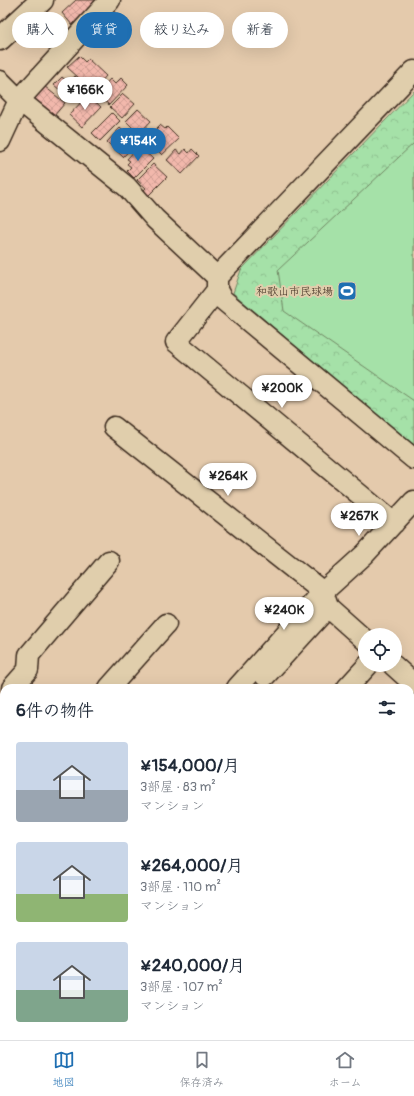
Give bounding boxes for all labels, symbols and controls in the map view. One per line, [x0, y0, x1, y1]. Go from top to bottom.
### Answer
chip: 購入 [12, 12, 68, 48]
chip: 賃貸 [76, 12, 132, 48]
chip: 絞り込み [140, 12, 224, 48]
chip: 新着 [232, 12, 288, 48]
pin: ¥166K [57, 77, 113, 111]
text: ¥166K [66, 82, 104, 98]
pin: ¥154K [110, 128, 166, 162]
text: ¥154K [120, 133, 156, 149]
sports icon: 和歌山市民球場 [336, 280, 358, 302]
place label: 和歌山市民球場 [256, 285, 333, 298]
pin: ¥200K [254, 375, 310, 409]
text: ¥200K [261, 380, 303, 396]
pin: ¥264K [200, 463, 256, 497]
text: ¥264K [208, 468, 248, 484]
pin: ¥267K [331, 503, 387, 537]
text: ¥267K [340, 508, 378, 524]
pin: ¥240K [256, 597, 312, 631]
text: ¥240K [264, 602, 304, 618]
map controls [358, 628, 402, 672]
button: locate [358, 628, 402, 672]
icon: filters [376, 697, 398, 719]
text: 6件の物件 [16, 700, 94, 721]
text: ¥154,000/月 [140, 755, 240, 776]
icon: home [48, 758, 96, 806]
text: 3部屋 · 83 m² [140, 779, 216, 795]
text: マンション [140, 798, 204, 814]
text: ¥264,000/月 [140, 855, 243, 876]
icon: home [48, 858, 96, 906]
text: 3部屋 · 110 m² [140, 879, 221, 895]
text: マンション [140, 898, 204, 914]
text: ¥240,000/月 [140, 955, 245, 976]
icon: home [48, 958, 96, 1006]
text: 3部屋 · 107 m² [140, 979, 223, 995]
text: マンション [140, 998, 204, 1014]
tab: 地図 [53, 1049, 75, 1089]
tab: 保存済み [180, 1049, 224, 1089]
tab: ホーム [329, 1049, 361, 1089]

